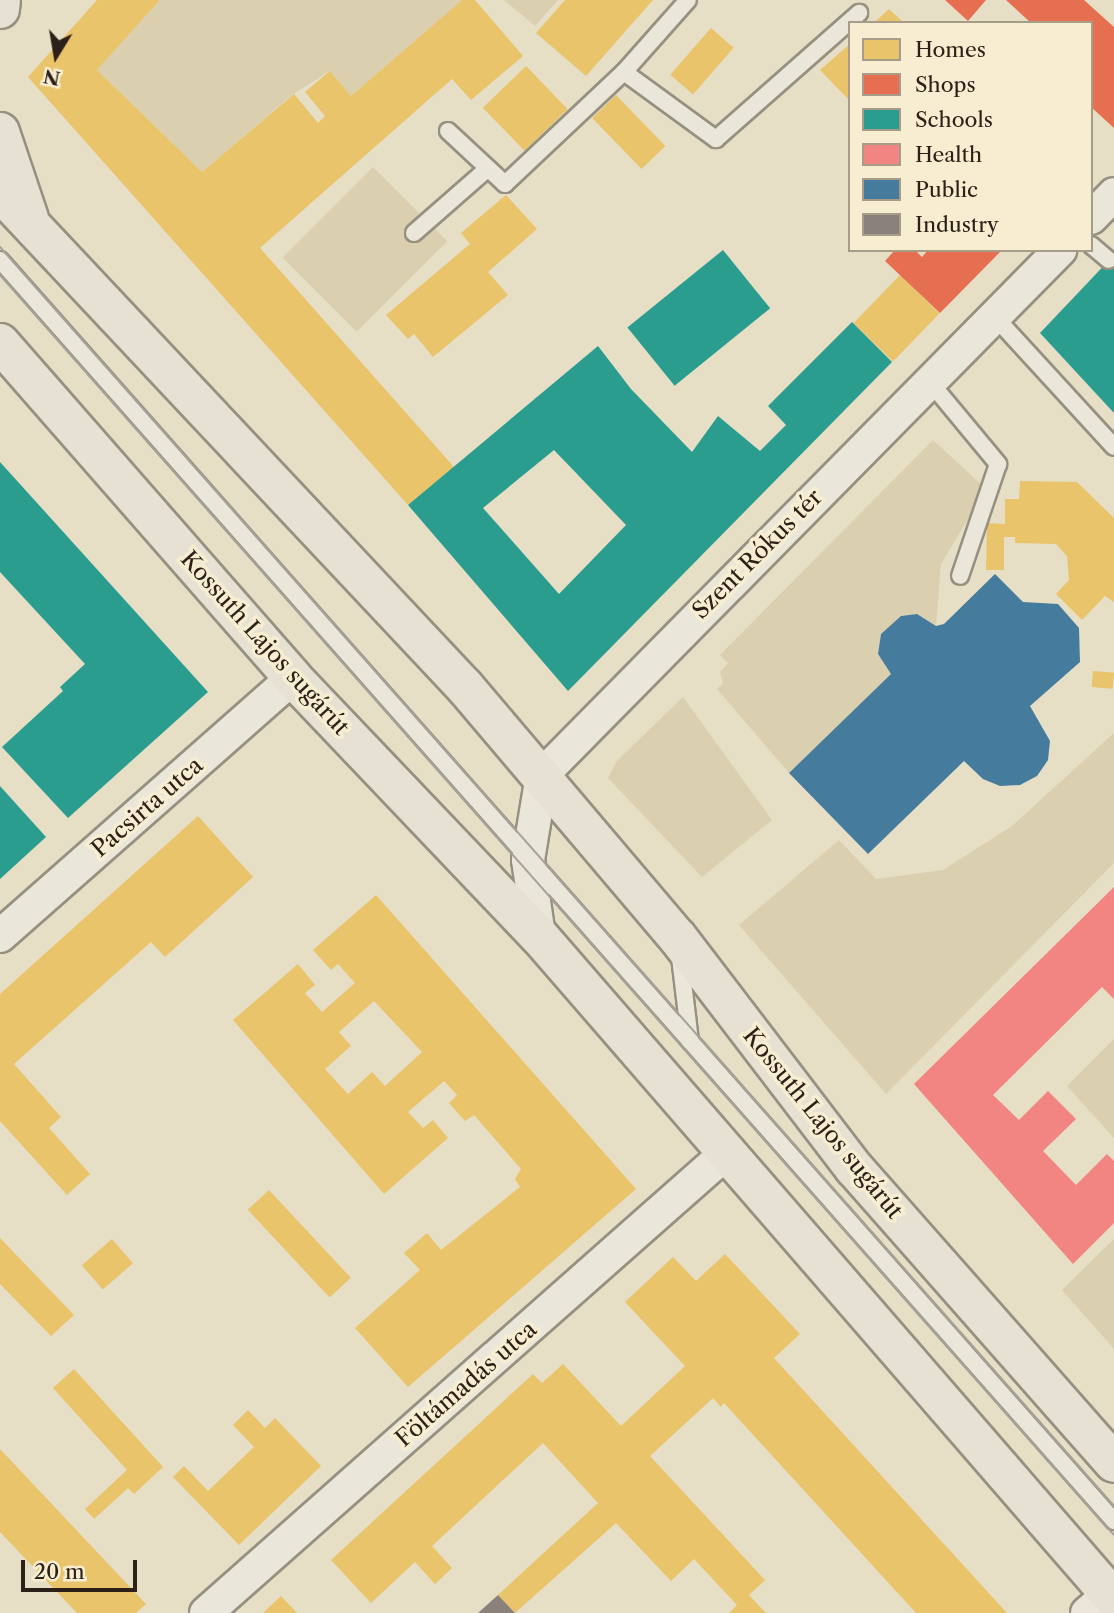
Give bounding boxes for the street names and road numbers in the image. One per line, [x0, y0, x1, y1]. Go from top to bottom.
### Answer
street label: Szent Rókus tér [686, 483, 828, 625]
street label: Kossuth Lajos sugárút [175, 545, 355, 741]
street label: Pacsirta utca [86, 751, 208, 863]
street label: Kossuth Lajos sugárút [737, 1022, 909, 1224]
street label: Föltámadás utca [390, 1315, 542, 1453]

